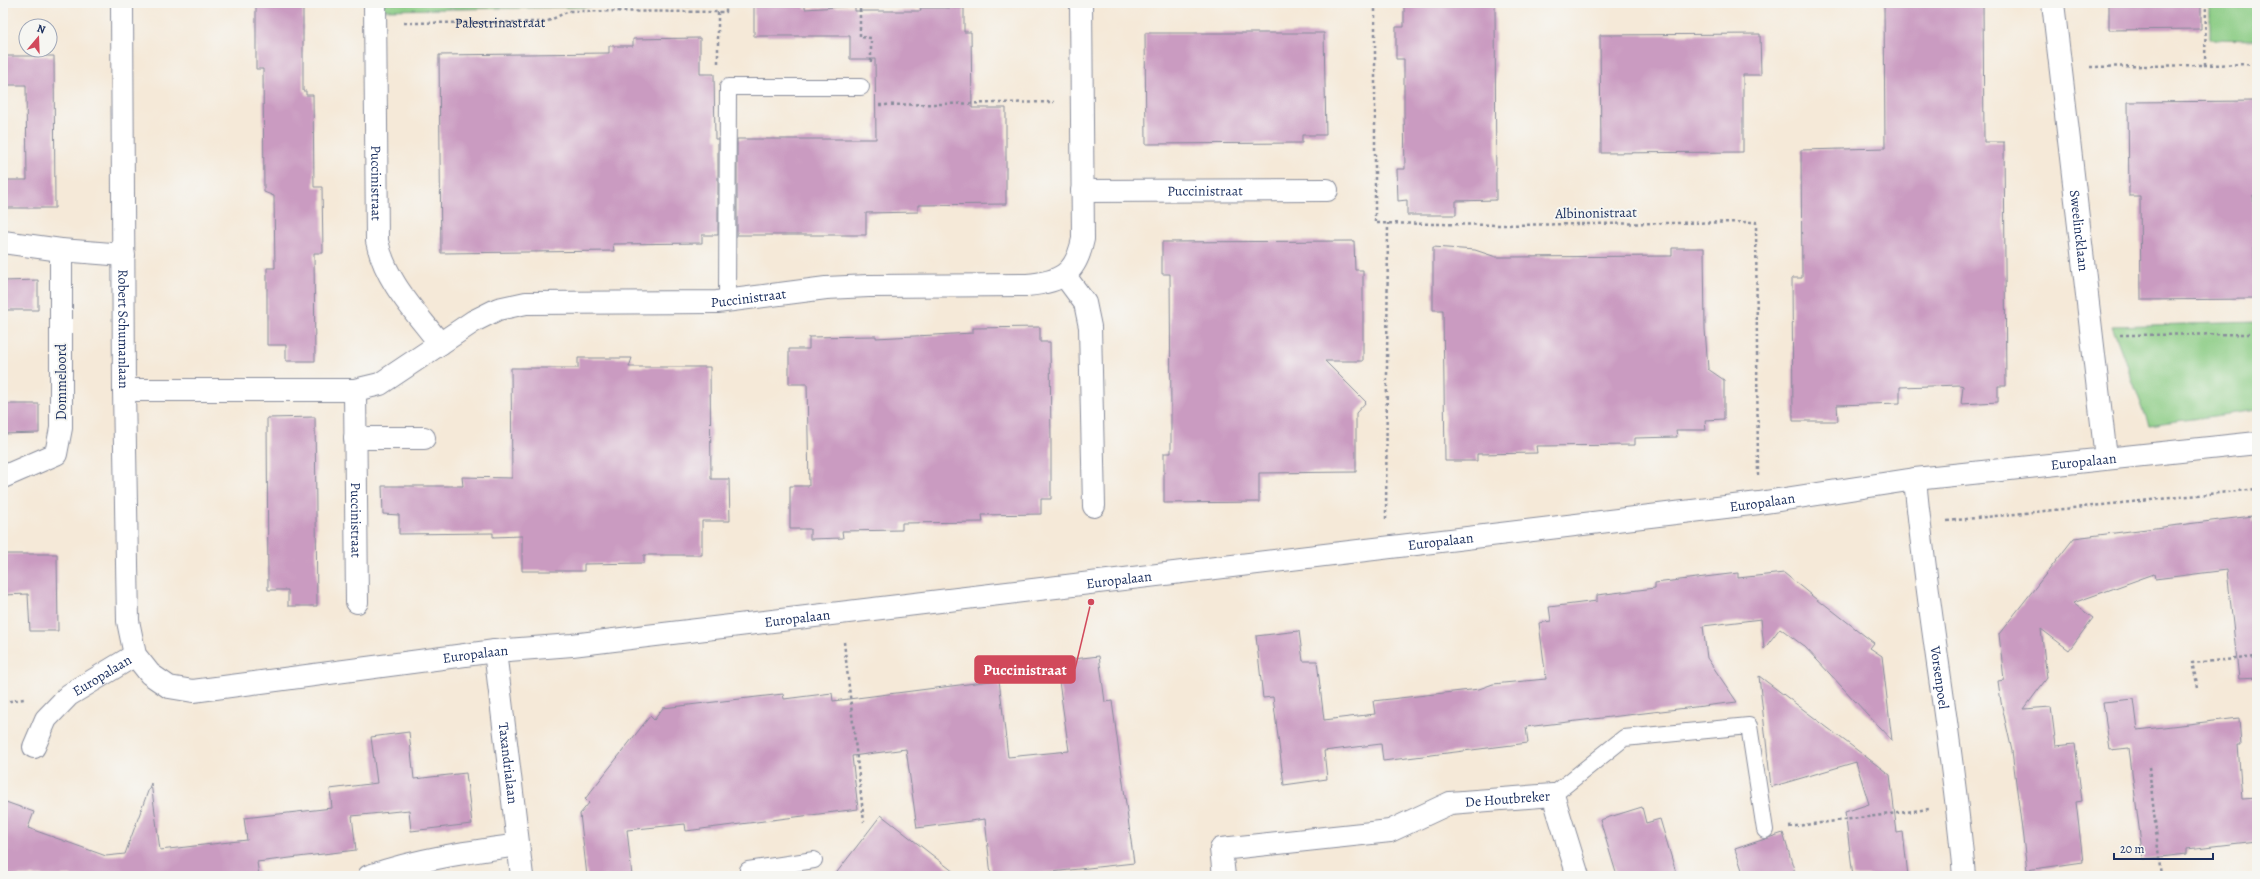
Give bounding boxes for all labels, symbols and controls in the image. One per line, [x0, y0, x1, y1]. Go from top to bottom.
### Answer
street label: Palestrinastraat [455, 13, 546, 32]
north arrow [18, 18, 58, 58]
text: N [35, 21, 47, 37]
street label: Puccinistraat [367, 145, 386, 221]
street label: Puccinistraat [1167, 181, 1243, 200]
street label: Sweelincklaan [2065, 189, 2094, 272]
street label: Albinonistraat [1554, 203, 1637, 223]
street label: Robert Schumanlaan [114, 269, 133, 389]
street label: Puccinistraat [711, 284, 788, 312]
street label: Dommeloord [52, 343, 71, 420]
street label: Europalaan [2050, 448, 2118, 474]
street label: Puccinistraat [346, 482, 366, 558]
street label: Europalaan [1728, 488, 1797, 516]
street label: Europalaan [1407, 528, 1475, 554]
street label: Europalaan [1085, 566, 1153, 593]
street label: Europalaan [763, 605, 831, 631]
street label: Europalaan [441, 640, 509, 667]
street label: Vorsenpoel [1926, 644, 1954, 711]
street label: Europalaan [69, 650, 135, 700]
callout: Puccinistraat [975, 656, 1075, 683]
text: Puccinistraat [983, 660, 1067, 680]
street label: Taxandrialaan [494, 722, 523, 805]
street label: De Houtbreker [1464, 786, 1551, 811]
scale bar [2114, 835, 2213, 861]
text: 20 m [2120, 841, 2144, 857]

